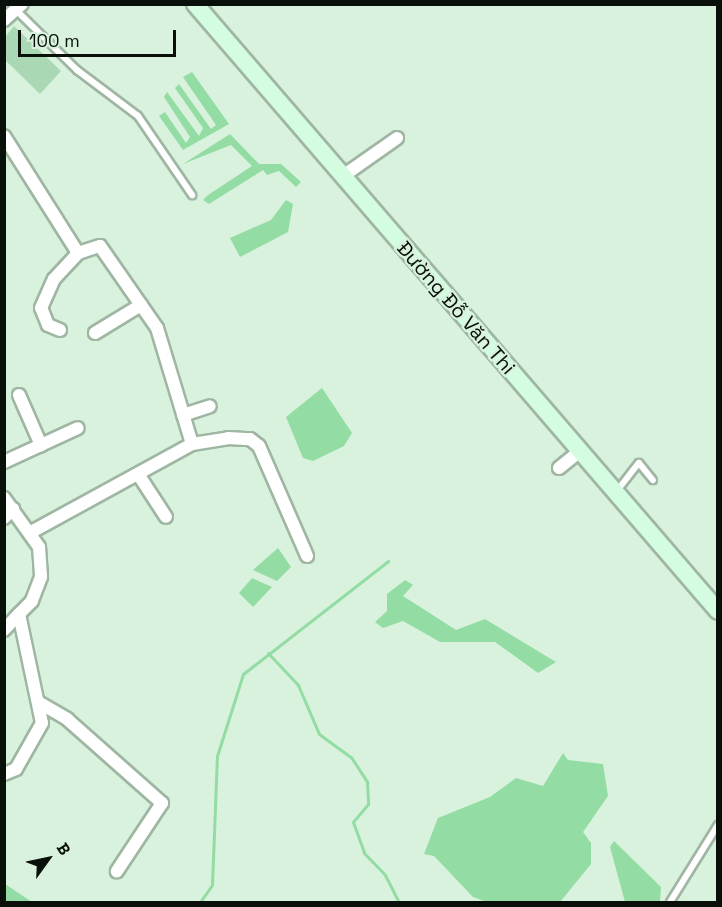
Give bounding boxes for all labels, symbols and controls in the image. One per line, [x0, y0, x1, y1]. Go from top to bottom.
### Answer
scale bar [21, 18, 178, 56]
text: 100 m [29, 29, 80, 52]
street label: Đường Đỗ Văn Thi [391, 236, 521, 380]
north arrow [18, 829, 78, 889]
text: B [52, 839, 75, 859]

